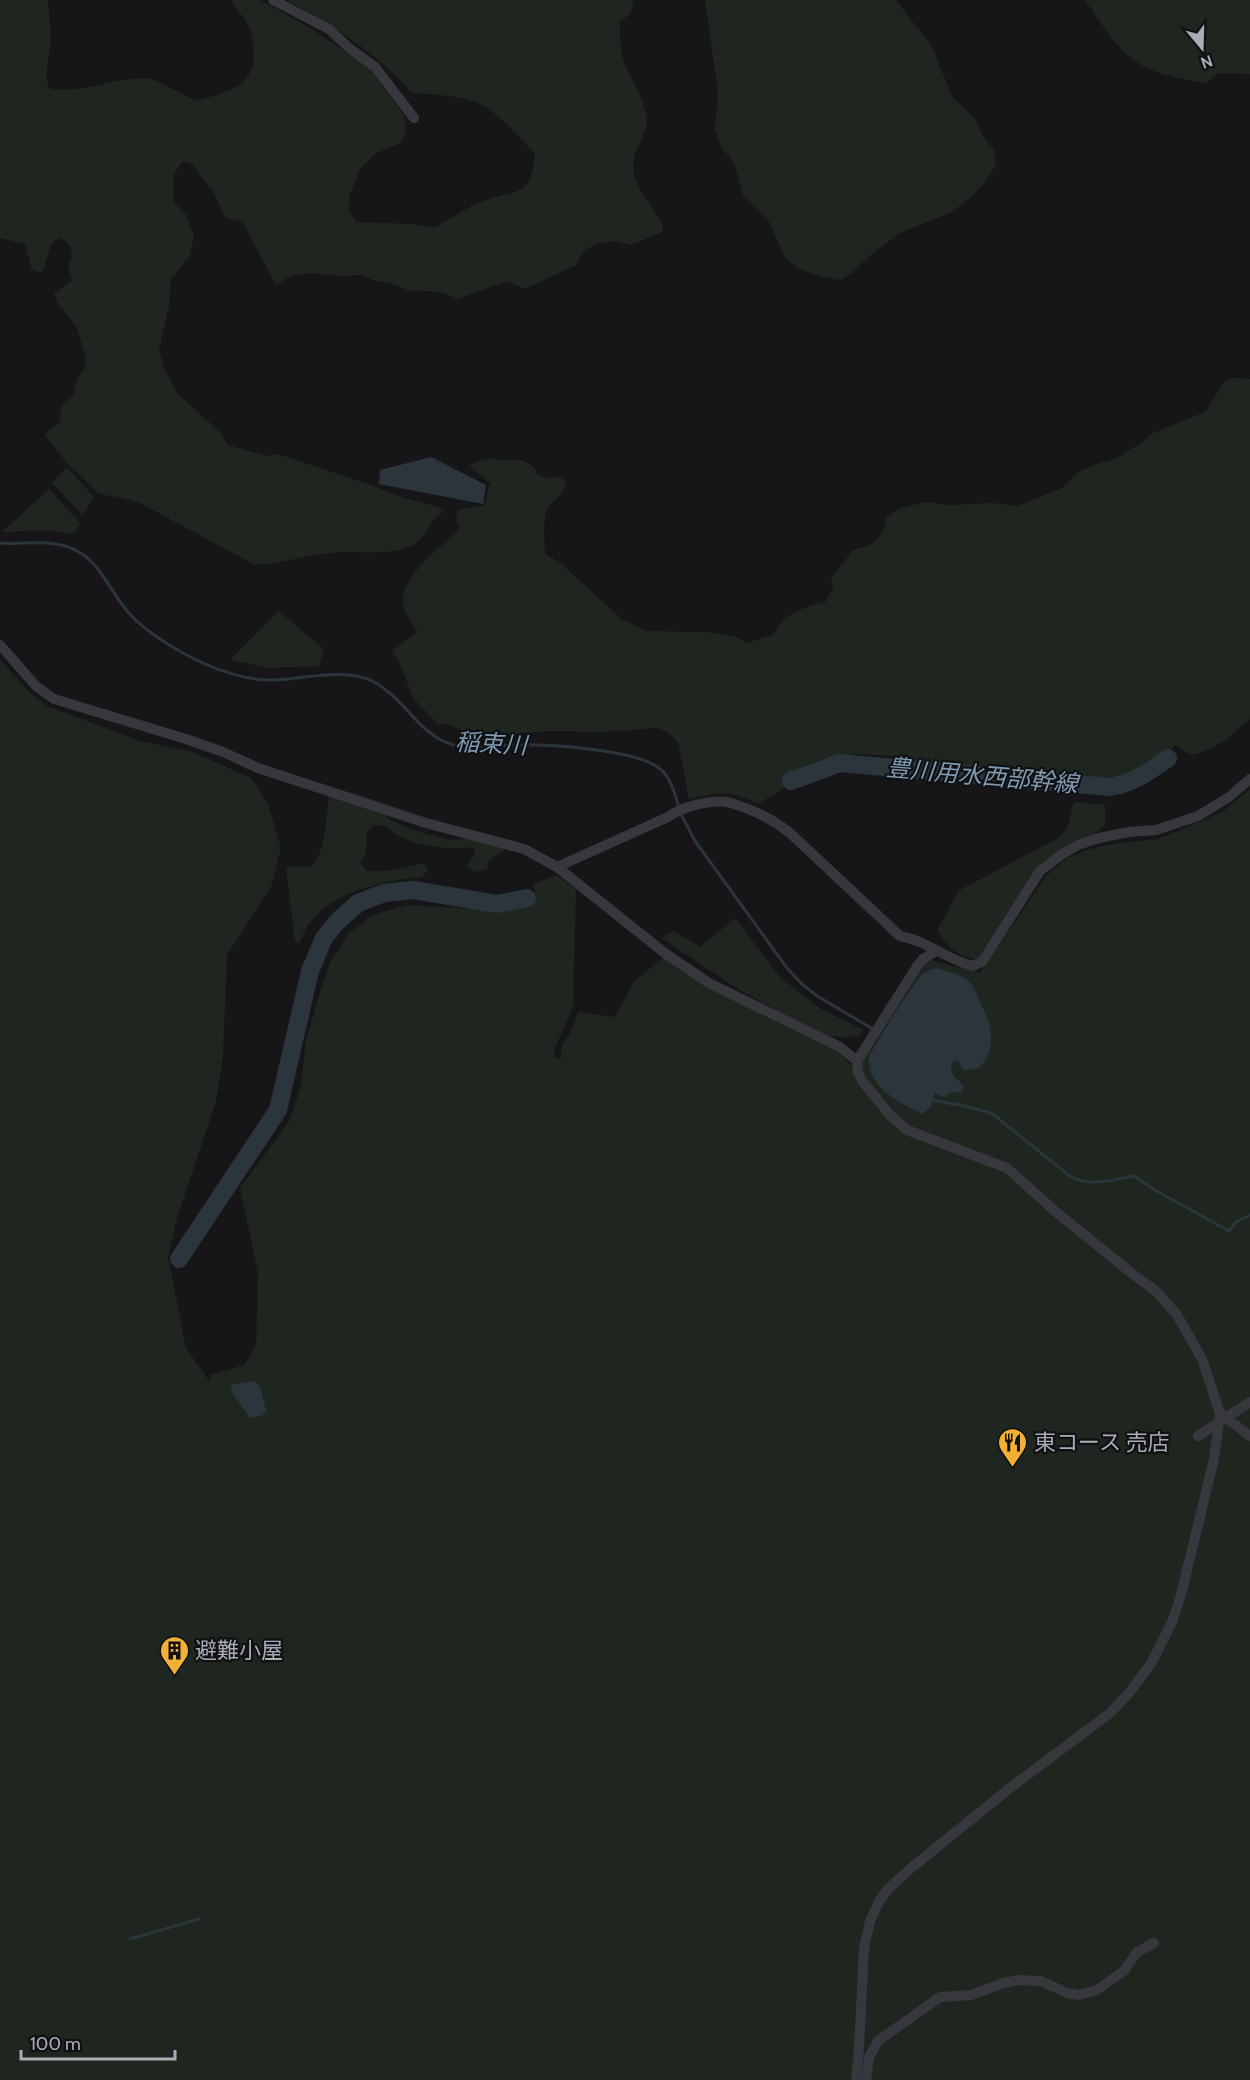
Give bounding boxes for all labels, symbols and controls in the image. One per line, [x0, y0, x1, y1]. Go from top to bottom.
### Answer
north arrow [1172, 18, 1232, 78]
text: N [1198, 51, 1215, 73]
water label: 稲束川 [454, 727, 531, 760]
water label: 豊川用水西部幹線 [885, 753, 1082, 799]
restaurant icon: 東コース 売店 [997, 1426, 1029, 1468]
place label: 東コース 売店 [1034, 1429, 1170, 1456]
building icon: 避難小屋 [158, 1634, 190, 1676]
place label: 避難小屋 [195, 1637, 283, 1664]
scale bar [21, 2023, 176, 2061]
text: 100 m [30, 2033, 81, 2055]

